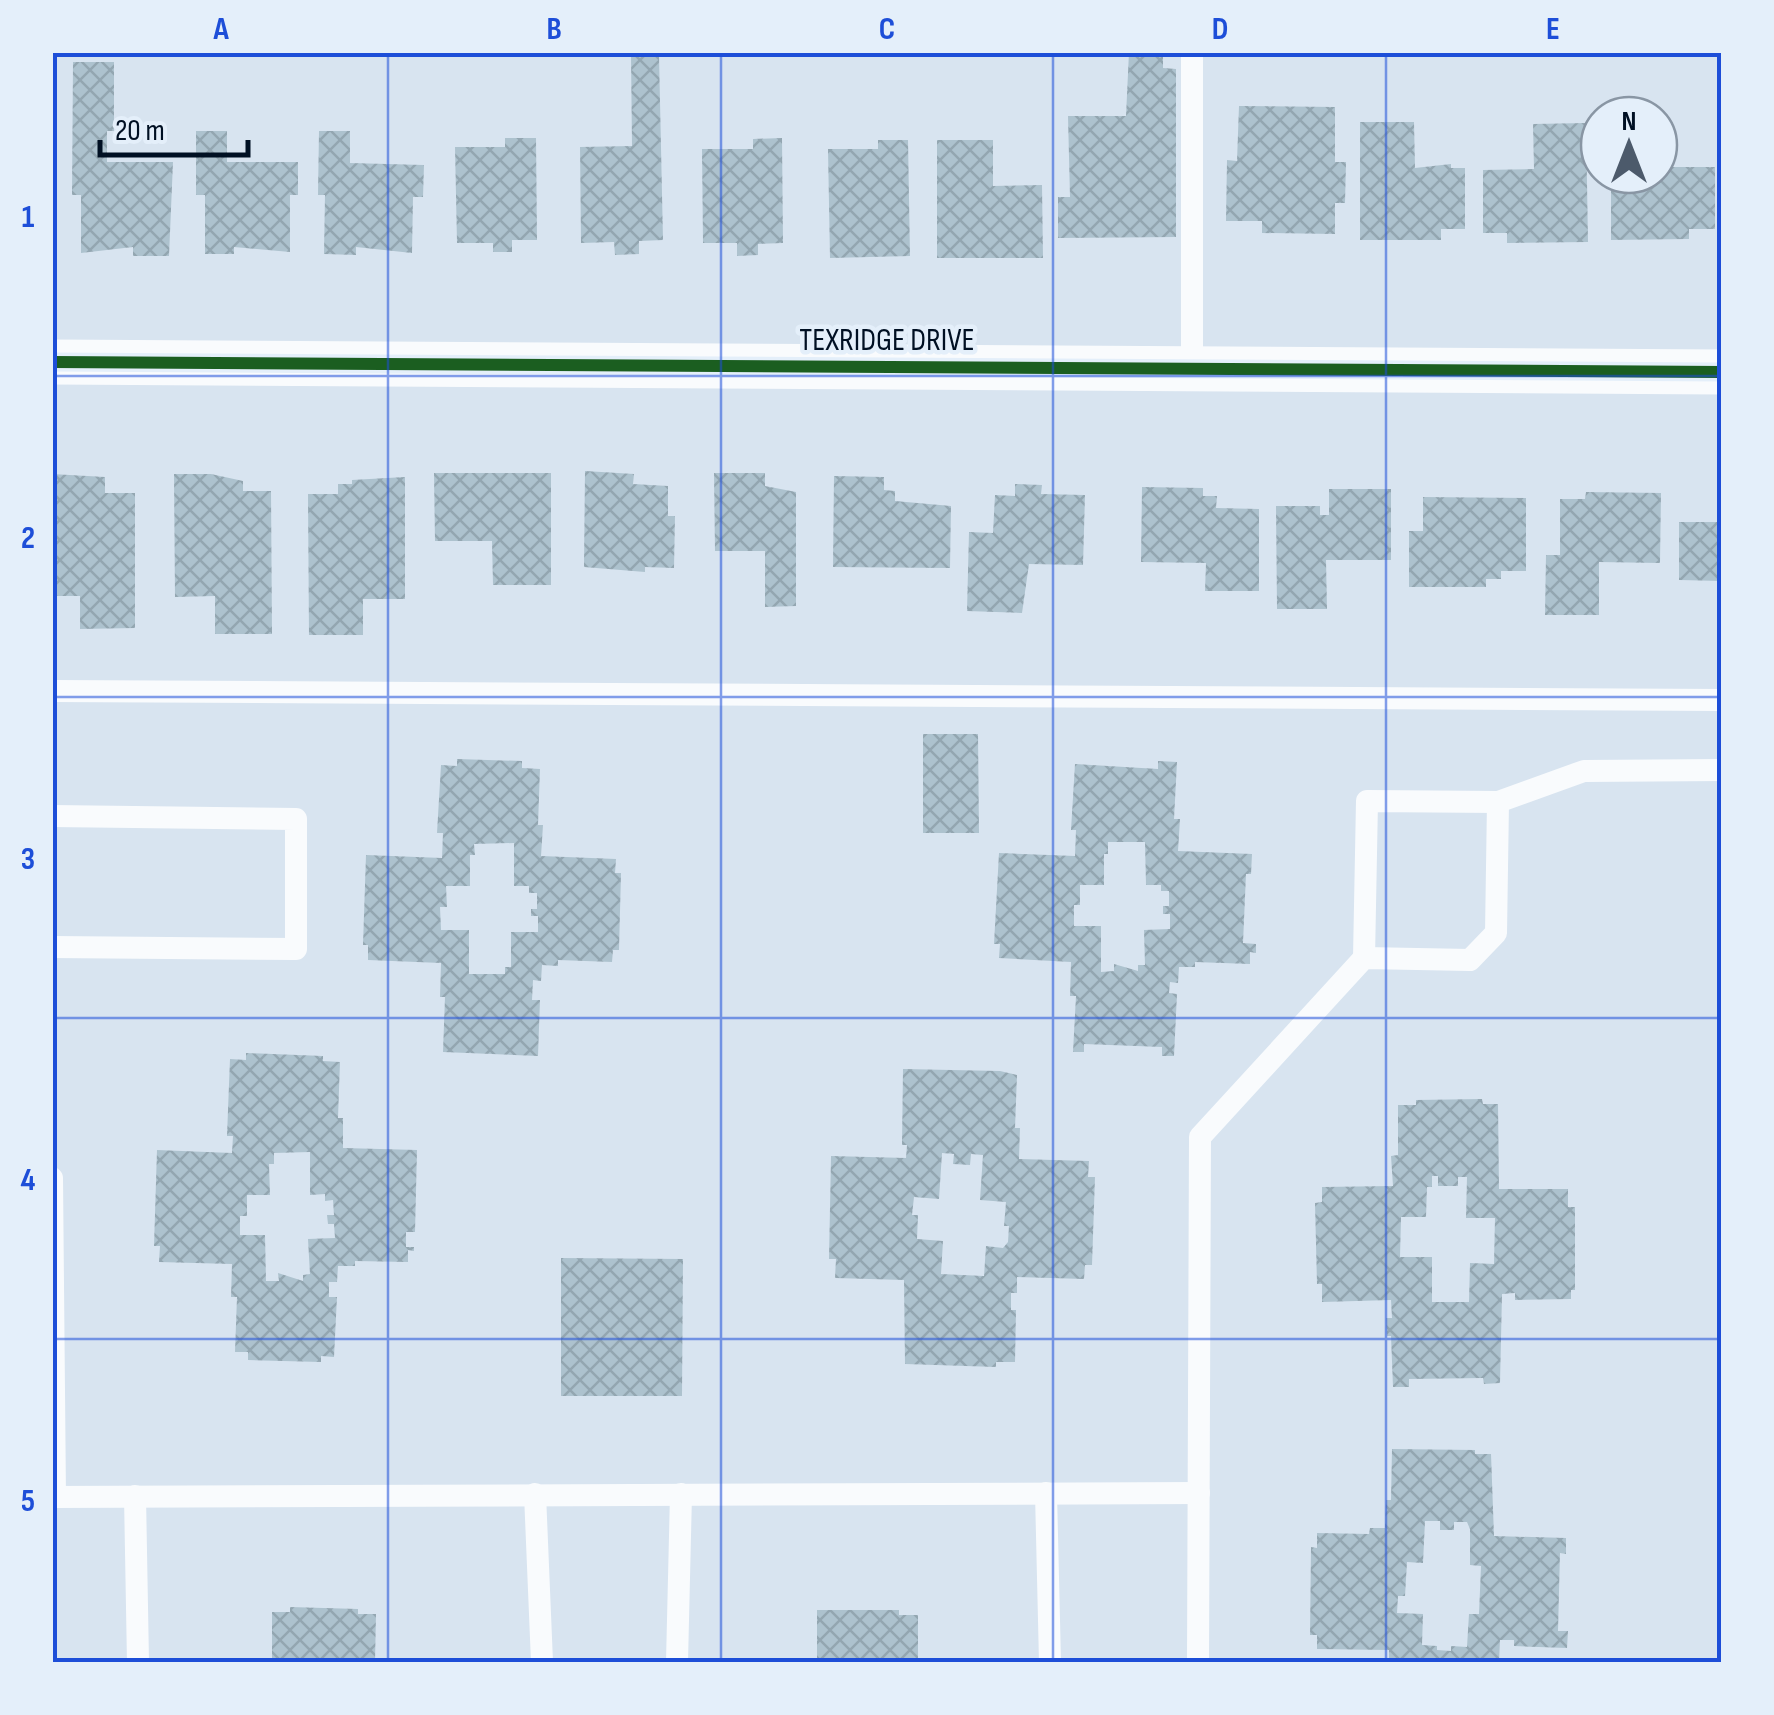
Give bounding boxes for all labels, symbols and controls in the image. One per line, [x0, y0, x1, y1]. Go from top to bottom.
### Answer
text: A [212, 10, 229, 49]
text: B [546, 10, 562, 49]
text: C [879, 10, 895, 49]
text: D [1212, 10, 1228, 49]
text: E [1546, 10, 1560, 49]
scale bar [100, 95, 248, 157]
north arrow [1579, 95, 1679, 195]
text: N [1622, 105, 1636, 138]
text: 20 m [115, 113, 165, 149]
text: 1 [22, 198, 35, 237]
street label: TEXRIDGE DRIVE [799, 321, 975, 360]
text: 2 [21, 519, 35, 558]
text: 3 [21, 840, 35, 879]
text: 4 [21, 1161, 36, 1200]
text: 5 [21, 1482, 35, 1521]

